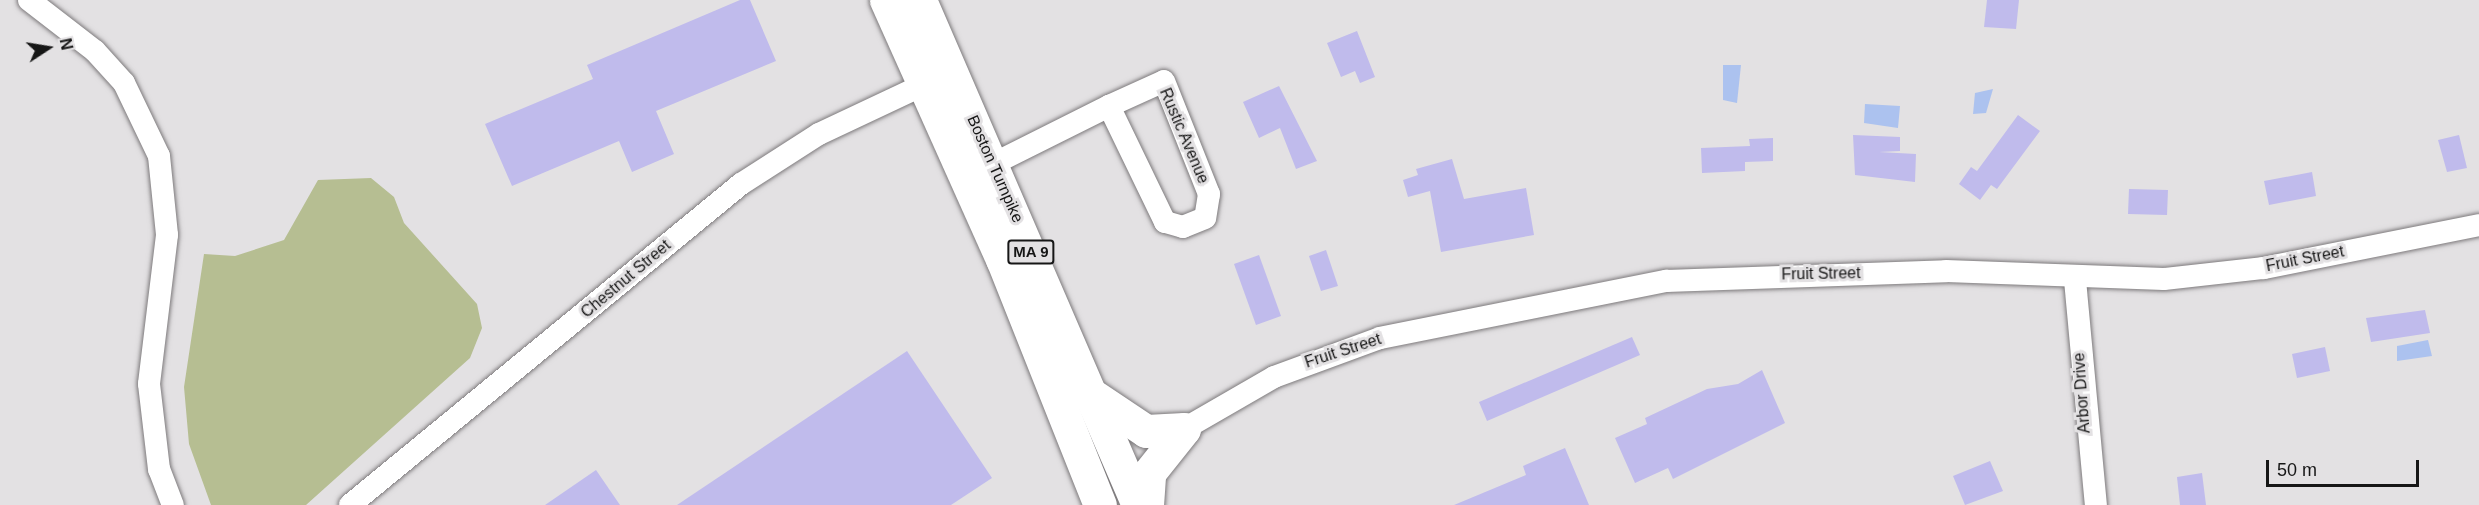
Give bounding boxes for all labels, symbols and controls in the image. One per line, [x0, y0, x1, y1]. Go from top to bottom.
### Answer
north arrow [18, 18, 78, 78]
text: N [57, 37, 76, 52]
street label: Rustic Avenue [1155, 85, 1213, 187]
street label: Boston Turnpike [963, 112, 1027, 226]
street label: Chestnut Street [577, 236, 675, 322]
road number: MA 9 [1007, 240, 1055, 264]
street label: Fruit Street [2264, 242, 2346, 276]
street label: Fruit Street [1781, 264, 1861, 284]
street label: Fruit Street [1302, 330, 1384, 372]
street label: Arbor Drive [2070, 352, 2094, 434]
scale bar [2269, 448, 2422, 486]
text: 50 m [2277, 460, 2317, 480]

